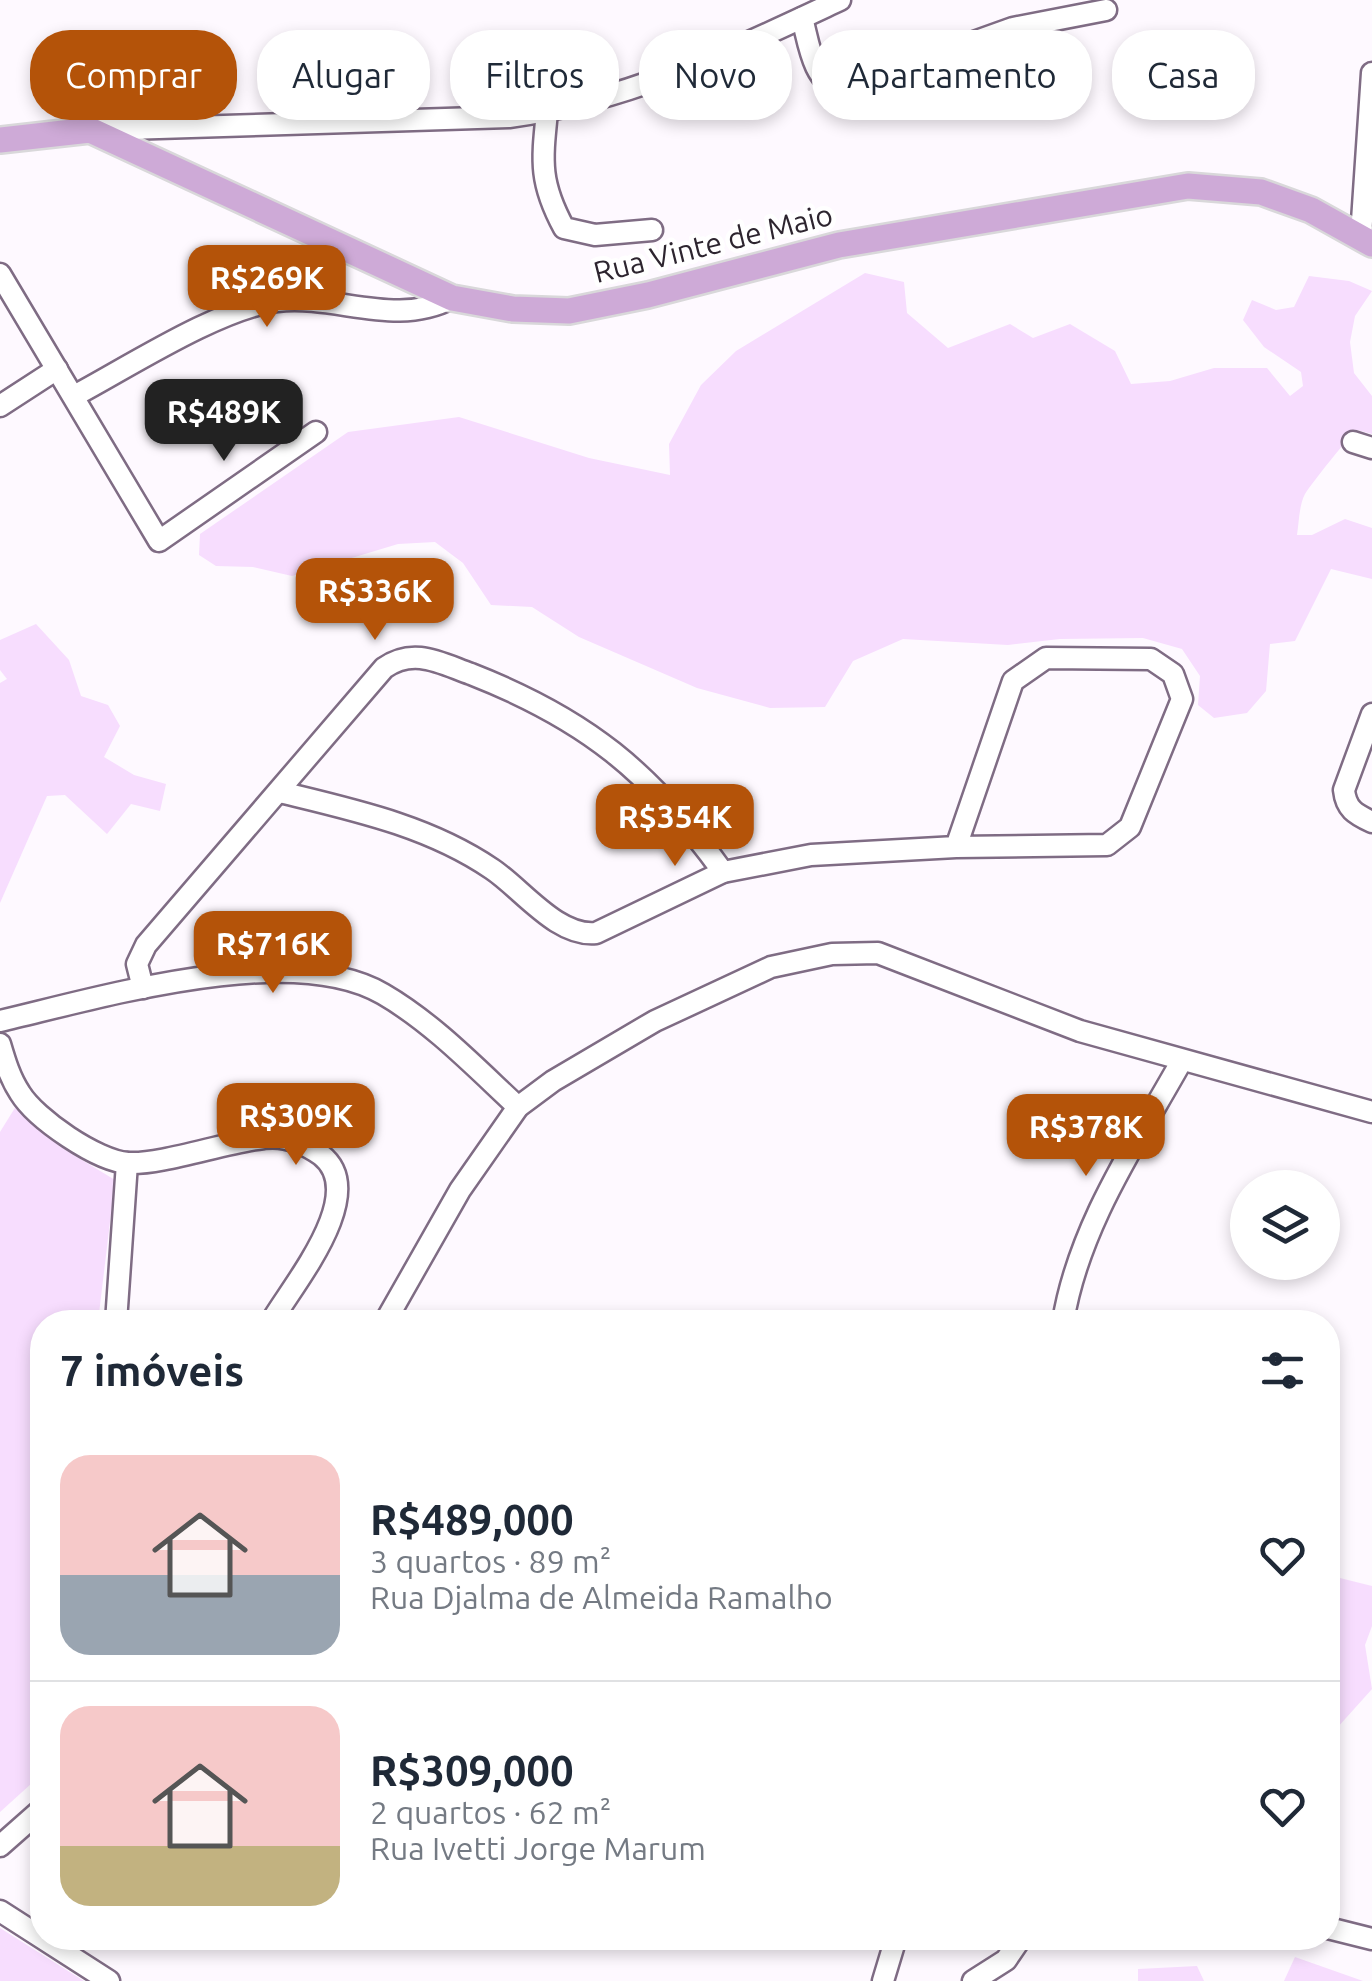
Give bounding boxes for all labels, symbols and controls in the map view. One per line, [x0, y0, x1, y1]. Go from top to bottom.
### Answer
chip: Comprar [30, 30, 237, 120]
chip: Alugar [257, 30, 430, 120]
chip: Filtros [450, 30, 619, 120]
chip: Novo [639, 30, 792, 120]
chip: Apartamento [812, 30, 1092, 120]
chip: Casa [1112, 30, 1255, 120]
street label: Rua Vinte de Maio [590, 197, 836, 289]
pin: R$269K [186, 245, 348, 330]
text: R$269K [210, 259, 324, 295]
pin: R$489K [143, 379, 305, 464]
text: R$489K [167, 393, 281, 429]
pin: R$336K [294, 558, 456, 643]
text: R$336K [318, 572, 432, 608]
pin: R$354K [594, 784, 756, 869]
text: R$354K [618, 798, 732, 834]
pin: R$716K [192, 911, 354, 996]
text: R$716K [216, 925, 330, 961]
pin: R$309K [215, 1083, 377, 1168]
pin: R$378K [1005, 1094, 1167, 1179]
text: R$309K [239, 1097, 353, 1133]
text: R$378K [1029, 1108, 1143, 1144]
map controls [1230, 1170, 1340, 1280]
button: layers [1230, 1170, 1340, 1280]
icon: filters [1255, 1343, 1310, 1398]
text: 7 imóveis [60, 1347, 244, 1394]
icon: home [140, 1495, 260, 1615]
text: R$489,000 [370, 1496, 574, 1543]
icon: heart [1255, 1528, 1310, 1583]
text: 3 quartos · 89 m² [370, 1543, 611, 1579]
text: Rua Djalma de Almeida Ramalho [370, 1579, 833, 1615]
icon: home [140, 1746, 260, 1866]
text: R$309,000 [370, 1747, 574, 1794]
icon: heart [1255, 1779, 1310, 1834]
text: 2 quartos · 62 m² [370, 1794, 611, 1830]
text: Rua Ivetti Jorge Marum [370, 1830, 706, 1866]

